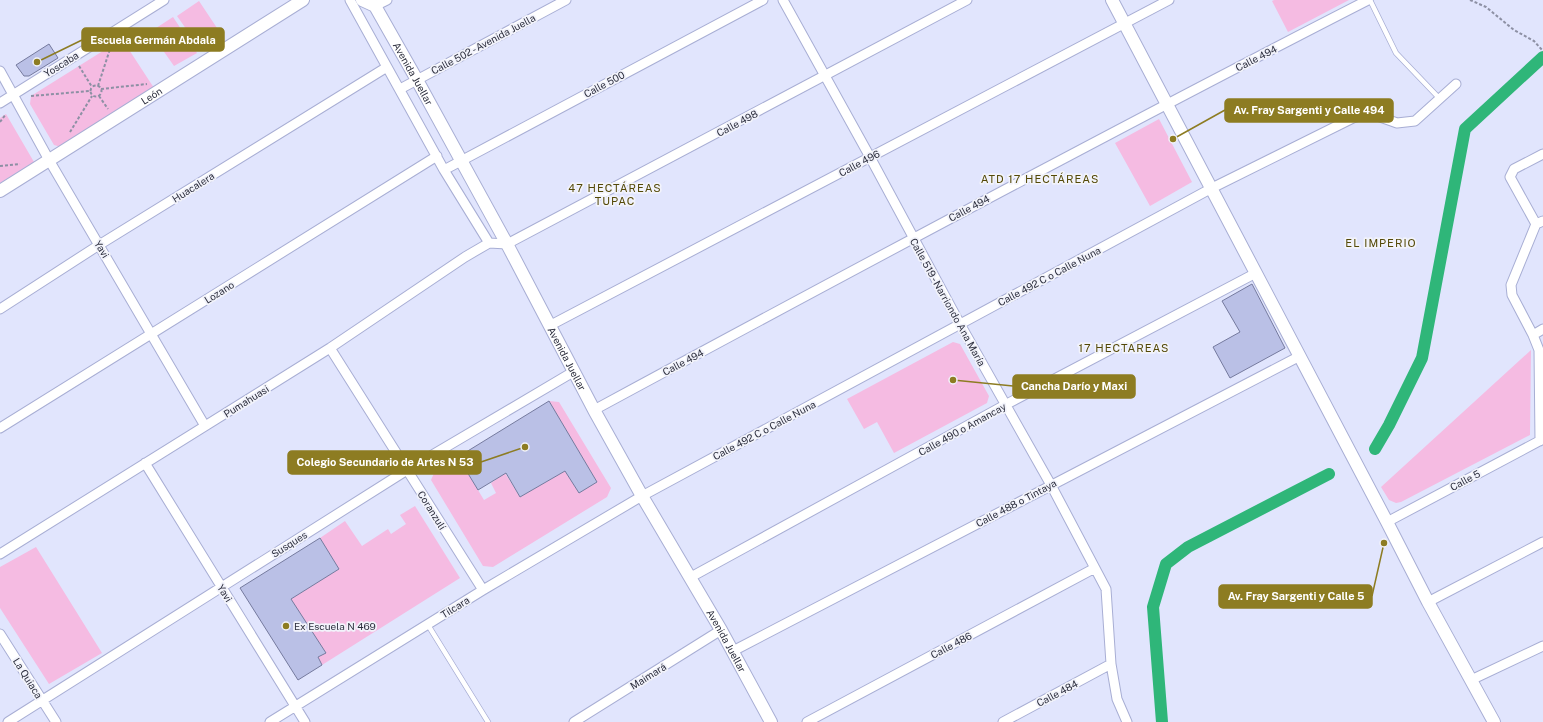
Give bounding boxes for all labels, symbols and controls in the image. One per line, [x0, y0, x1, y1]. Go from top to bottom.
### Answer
street label: Calle 502 - Avenida Juella [429, 11, 537, 77]
callout: Escuela Germán Abdala [82, 28, 224, 51]
text: Escuela Germán Abdala [90, 34, 216, 46]
street label: Avenida Juellar [391, 40, 436, 107]
street label: Calle 494 [1233, 42, 1279, 74]
street label: Yoscaba [42, 49, 80, 79]
street label: Calle 500 [581, 68, 627, 100]
street label: León [139, 84, 164, 107]
callout: Av. Fray Sargenti y Calle 494 [1225, 99, 1393, 122]
text: Av. Fray Sargenti y Calle 494 [1234, 104, 1384, 116]
street label: Calle 498 [714, 107, 760, 139]
street label: Calle 496 [836, 147, 882, 179]
street label: Huacalera [170, 169, 216, 205]
district label: ATD 17 HECTÁREAS [981, 172, 1099, 185]
district label: 47 HECTÁREAS TUPAC [568, 181, 662, 207]
street label: Calle 494 [946, 192, 992, 224]
street label: Calle 519 - Narriondo Ana María [908, 236, 988, 368]
district label: EL IMPERIO [1345, 237, 1417, 249]
street label: Yavi [92, 238, 112, 260]
street label: Calle 492 C o Calle Nuna [995, 244, 1103, 308]
street label: Lozano [202, 278, 236, 306]
street label: Avenida Juellar [546, 325, 589, 393]
district label: 17 HECTAREAS [1079, 342, 1169, 354]
street label: Calle 494 [660, 346, 706, 378]
callout: Cancha Darío y Maxi [1013, 375, 1135, 398]
text: Cancha Darío y Maxi [1021, 380, 1127, 392]
street label: Pumahuasi [221, 382, 271, 420]
street label: Calle 492 C o Calle Nuna [710, 398, 818, 462]
street label: Calle 490 o Amancay [916, 400, 1008, 458]
callout: Colegio Secundario de Artes N 53 [288, 451, 481, 474]
text: Colegio Secundario de Artes N 53 [296, 456, 474, 468]
street label: Calle 5 [1448, 467, 1482, 493]
street label: Calle 488 o Tintaya [974, 477, 1058, 529]
street label: Coranzulí [415, 488, 449, 532]
street label: Susques [269, 528, 309, 560]
street label: Yavi [215, 582, 235, 604]
callout: Av. Fray Sargenti y Calle 5 [1219, 585, 1372, 608]
text: Av. Fray Sargenti y Calle 5 [1228, 590, 1364, 602]
street label: Tilcara [438, 594, 472, 620]
street label: Avenida Juellar [704, 607, 749, 674]
place label: Ex Escuela N 469 [294, 620, 376, 632]
marker: Ex Escuela N 469 [281, 621, 291, 631]
street label: Calle 486 [928, 629, 974, 661]
street label: La Quiaca [11, 655, 45, 701]
street label: Maimará [628, 660, 668, 692]
street label: Calle 484 [1034, 677, 1080, 709]

